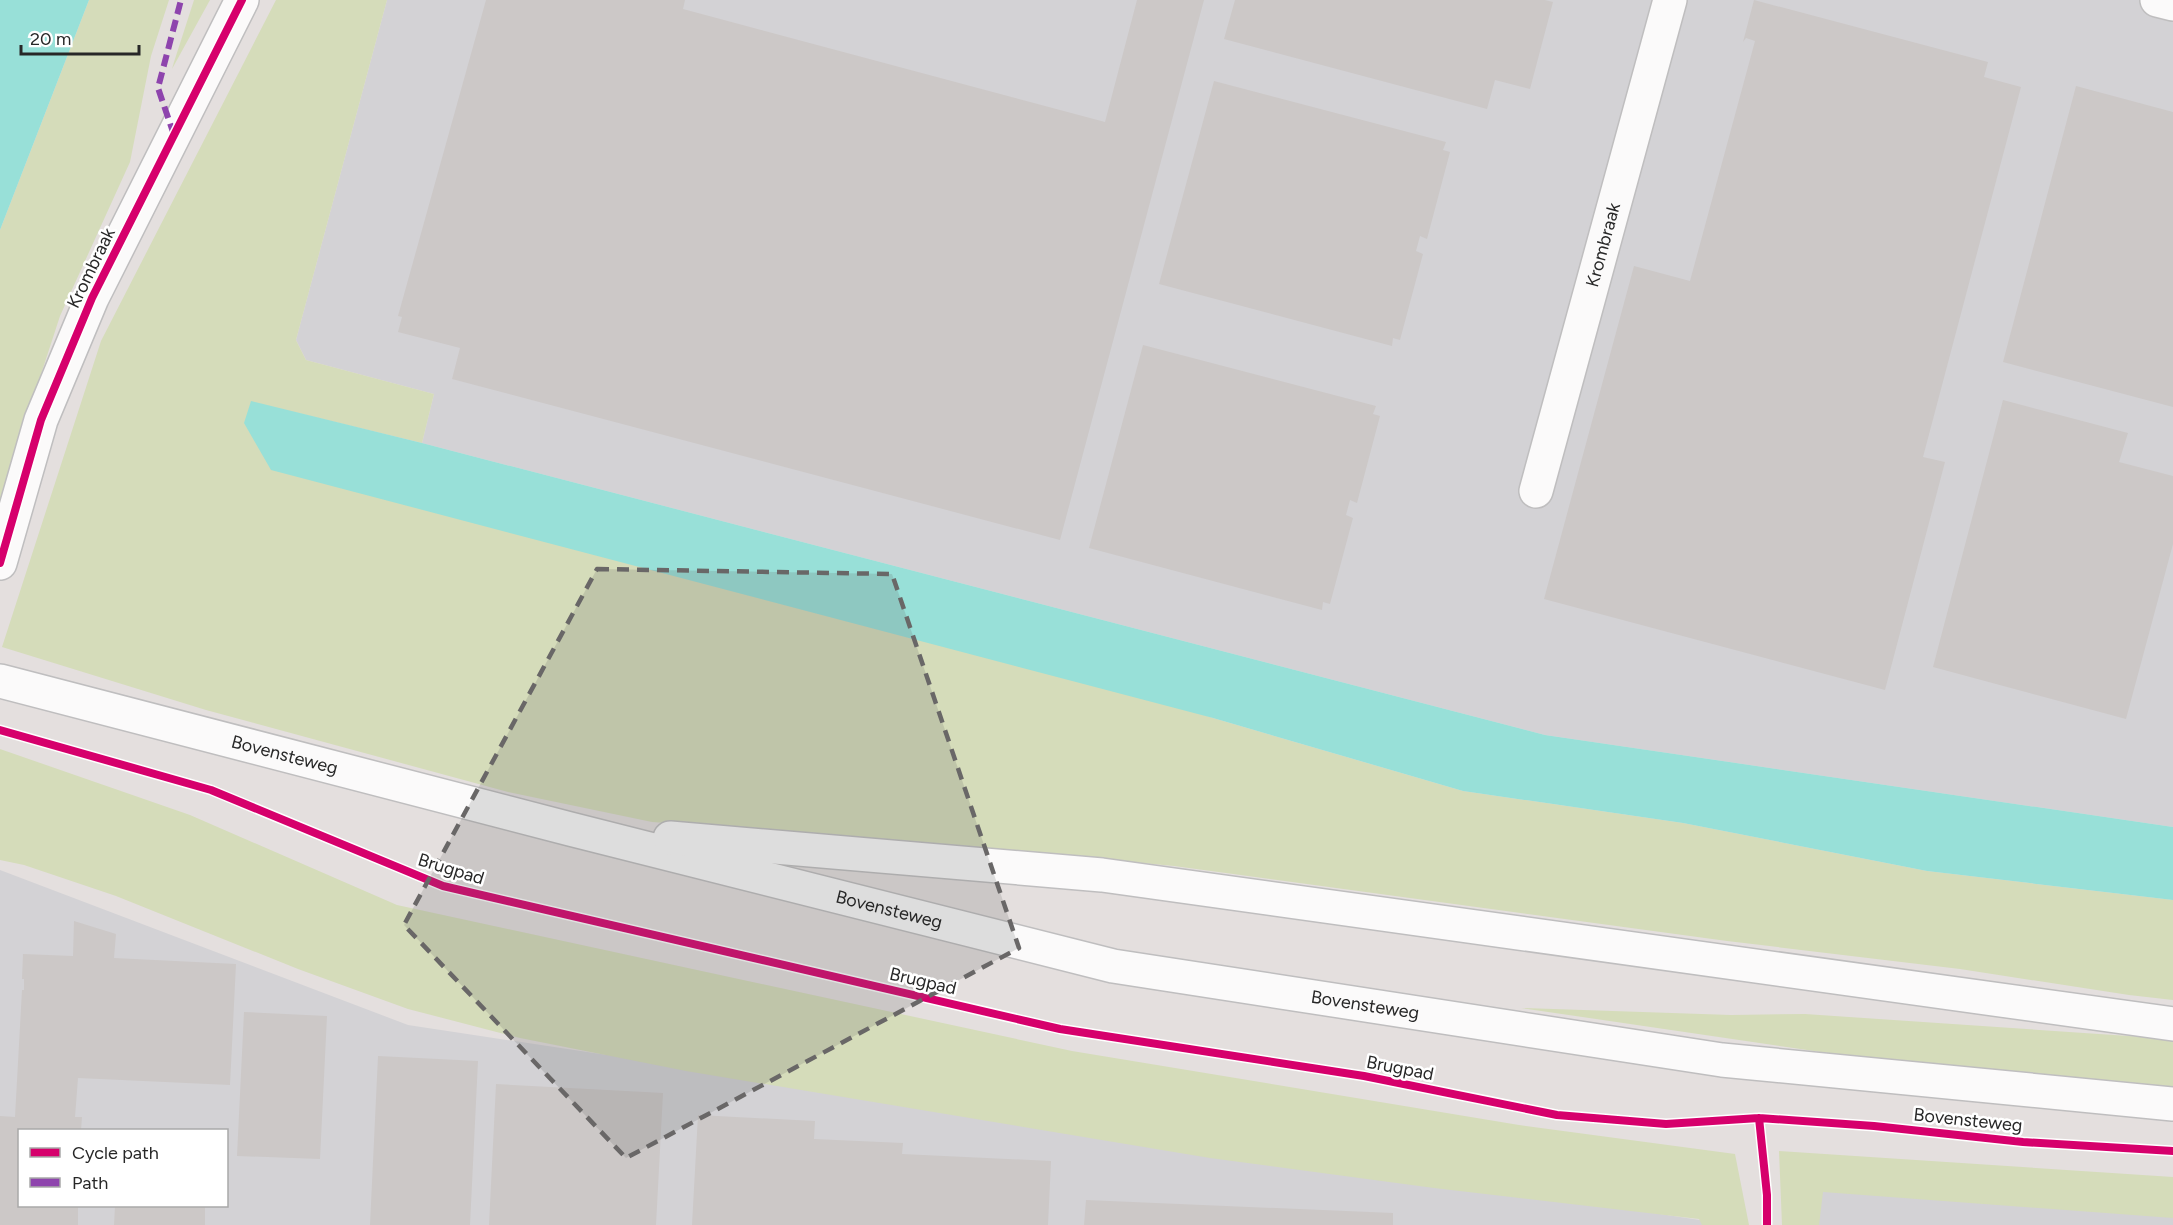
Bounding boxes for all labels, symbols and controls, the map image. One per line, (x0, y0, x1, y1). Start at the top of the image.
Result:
scale bar (21, 18, 140, 56)
text: 20 m (30, 28, 71, 50)
street label: Krombraak (1581, 200, 1625, 290)
street label: Krombraak (62, 224, 120, 312)
street label: Bovensteweg (229, 731, 340, 779)
street label: Brugpad (415, 849, 487, 889)
street label: Bovensteweg (833, 885, 945, 934)
street label: Brugpad (887, 963, 959, 999)
street label: Bovensteweg (1309, 986, 1421, 1024)
street label: Brugpad (1364, 1051, 1436, 1085)
street label: Bovensteweg (1913, 1103, 2023, 1137)
legend (18, 1129, 228, 1207)
text: Cycle path (72, 1142, 159, 1164)
text: Path (72, 1172, 108, 1194)

